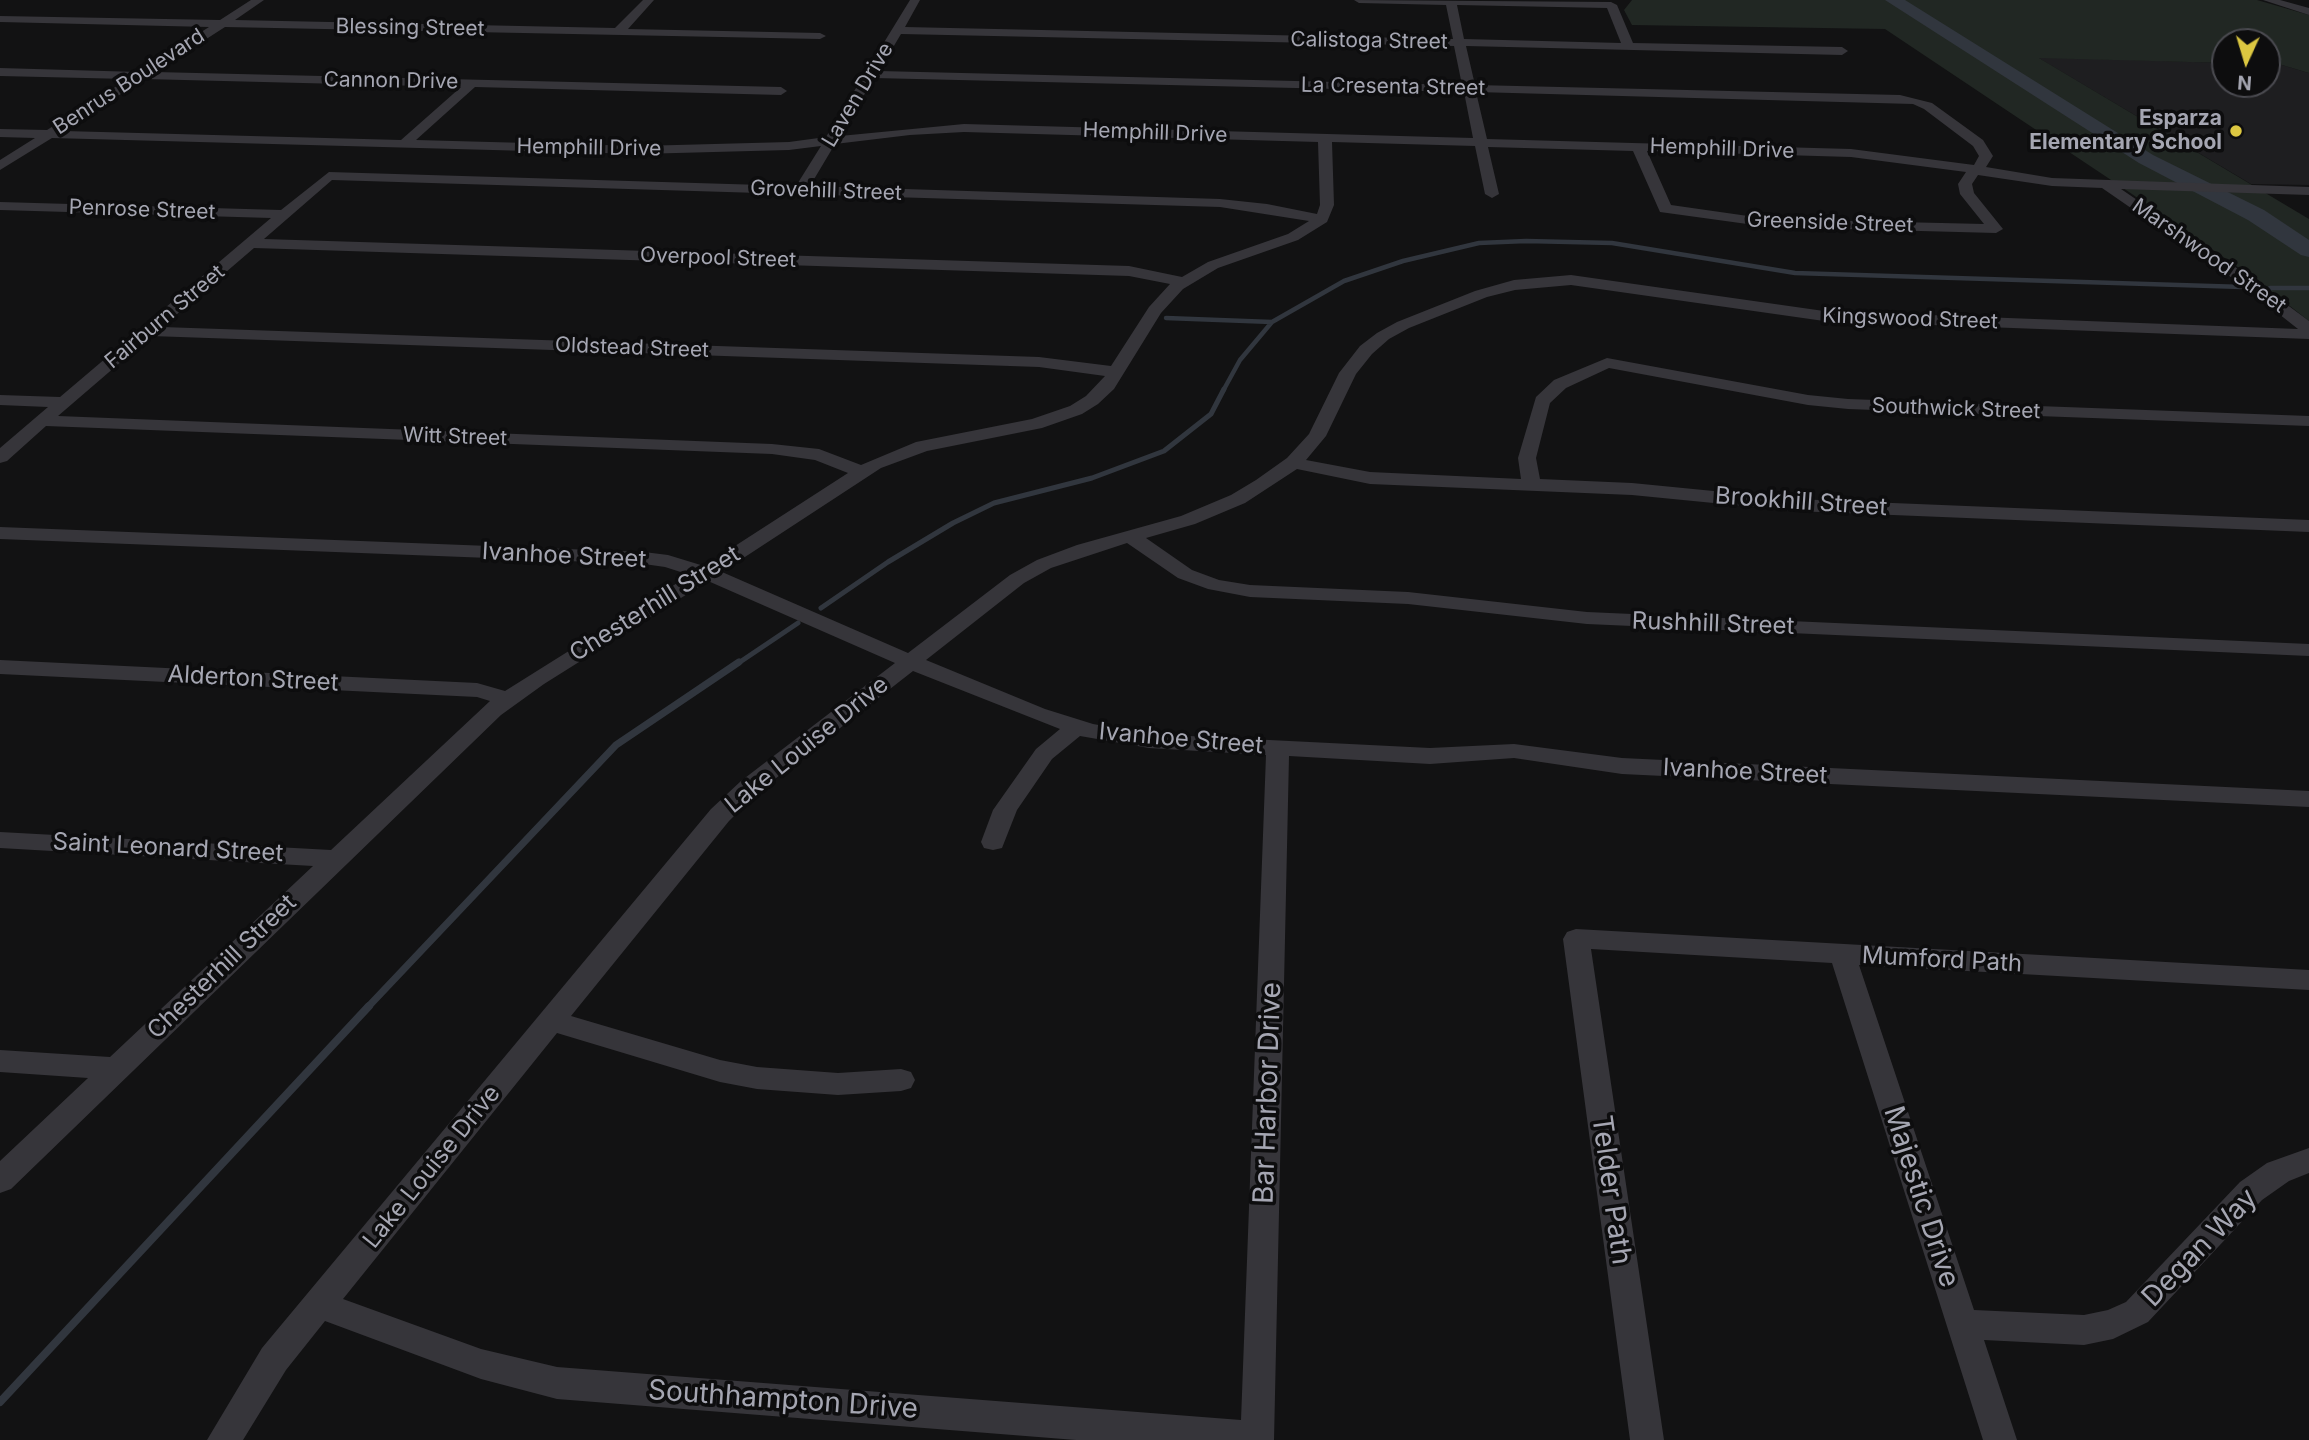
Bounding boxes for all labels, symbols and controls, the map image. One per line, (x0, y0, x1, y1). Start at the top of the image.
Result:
street label: Blessing Street (335, 14, 485, 42)
street label: Benrus Boulevard (49, 24, 209, 140)
street label: Calistoga Street (1290, 27, 1448, 55)
north arrow (2211, 28, 2281, 98)
street label: Laven Drive (817, 38, 899, 152)
street label: Cannon Drive (323, 67, 459, 95)
text: N (2237, 70, 2253, 94)
street label: La Cresenta Street (1301, 73, 1485, 101)
place label: Esparza Elementary School (2029, 106, 2222, 156)
street label: Hemphill Drive (1082, 118, 1228, 148)
marker: Esparza Elementary School (2228, 123, 2244, 139)
street label: Hemphill Drive (516, 134, 662, 162)
street label: Hemphill Drive (1649, 134, 1795, 164)
street label: Grovehill Street (750, 176, 902, 206)
street label: Marshwood Street (2127, 193, 2291, 319)
street label: Penrose Street (68, 195, 216, 225)
street label: Greenside Street (1746, 208, 1914, 238)
street label: Overpool Street (639, 243, 797, 273)
street label: Fairburn Street (100, 260, 230, 374)
street label: Kingswood Street (1822, 303, 1998, 335)
street label: Oldstead Street (555, 333, 709, 363)
street label: Southwick Street (1871, 393, 2041, 425)
street label: Witt Street (403, 423, 507, 451)
street label: Brookhill Street (1714, 482, 1888, 522)
street label: Ivanhoe Street (481, 537, 647, 575)
street label: Chesterhill Street (564, 540, 746, 668)
street label: Rushhill Street (1631, 607, 1795, 641)
street label: Alderton Street (167, 660, 339, 698)
street label: Lake Louise Drive (720, 670, 894, 820)
street label: Ivanhoe Street (1098, 717, 1264, 761)
street label: Ivanhoe Street (1662, 753, 1828, 791)
street label: Saint Leonard Street (52, 828, 284, 868)
street label: Chesterhill Street (142, 889, 302, 1045)
street label: Mumford Path (1861, 941, 2023, 979)
street label: Bar Harbor Drive (1247, 982, 1289, 1204)
street label: Lake Louise Drive (357, 1080, 507, 1254)
street label: Majestic Drive (1876, 1102, 1966, 1292)
street label: Telder Path (1584, 1113, 1638, 1267)
street label: Degan Way (2135, 1182, 2265, 1314)
street label: Southhampton Drive (647, 1374, 919, 1426)

